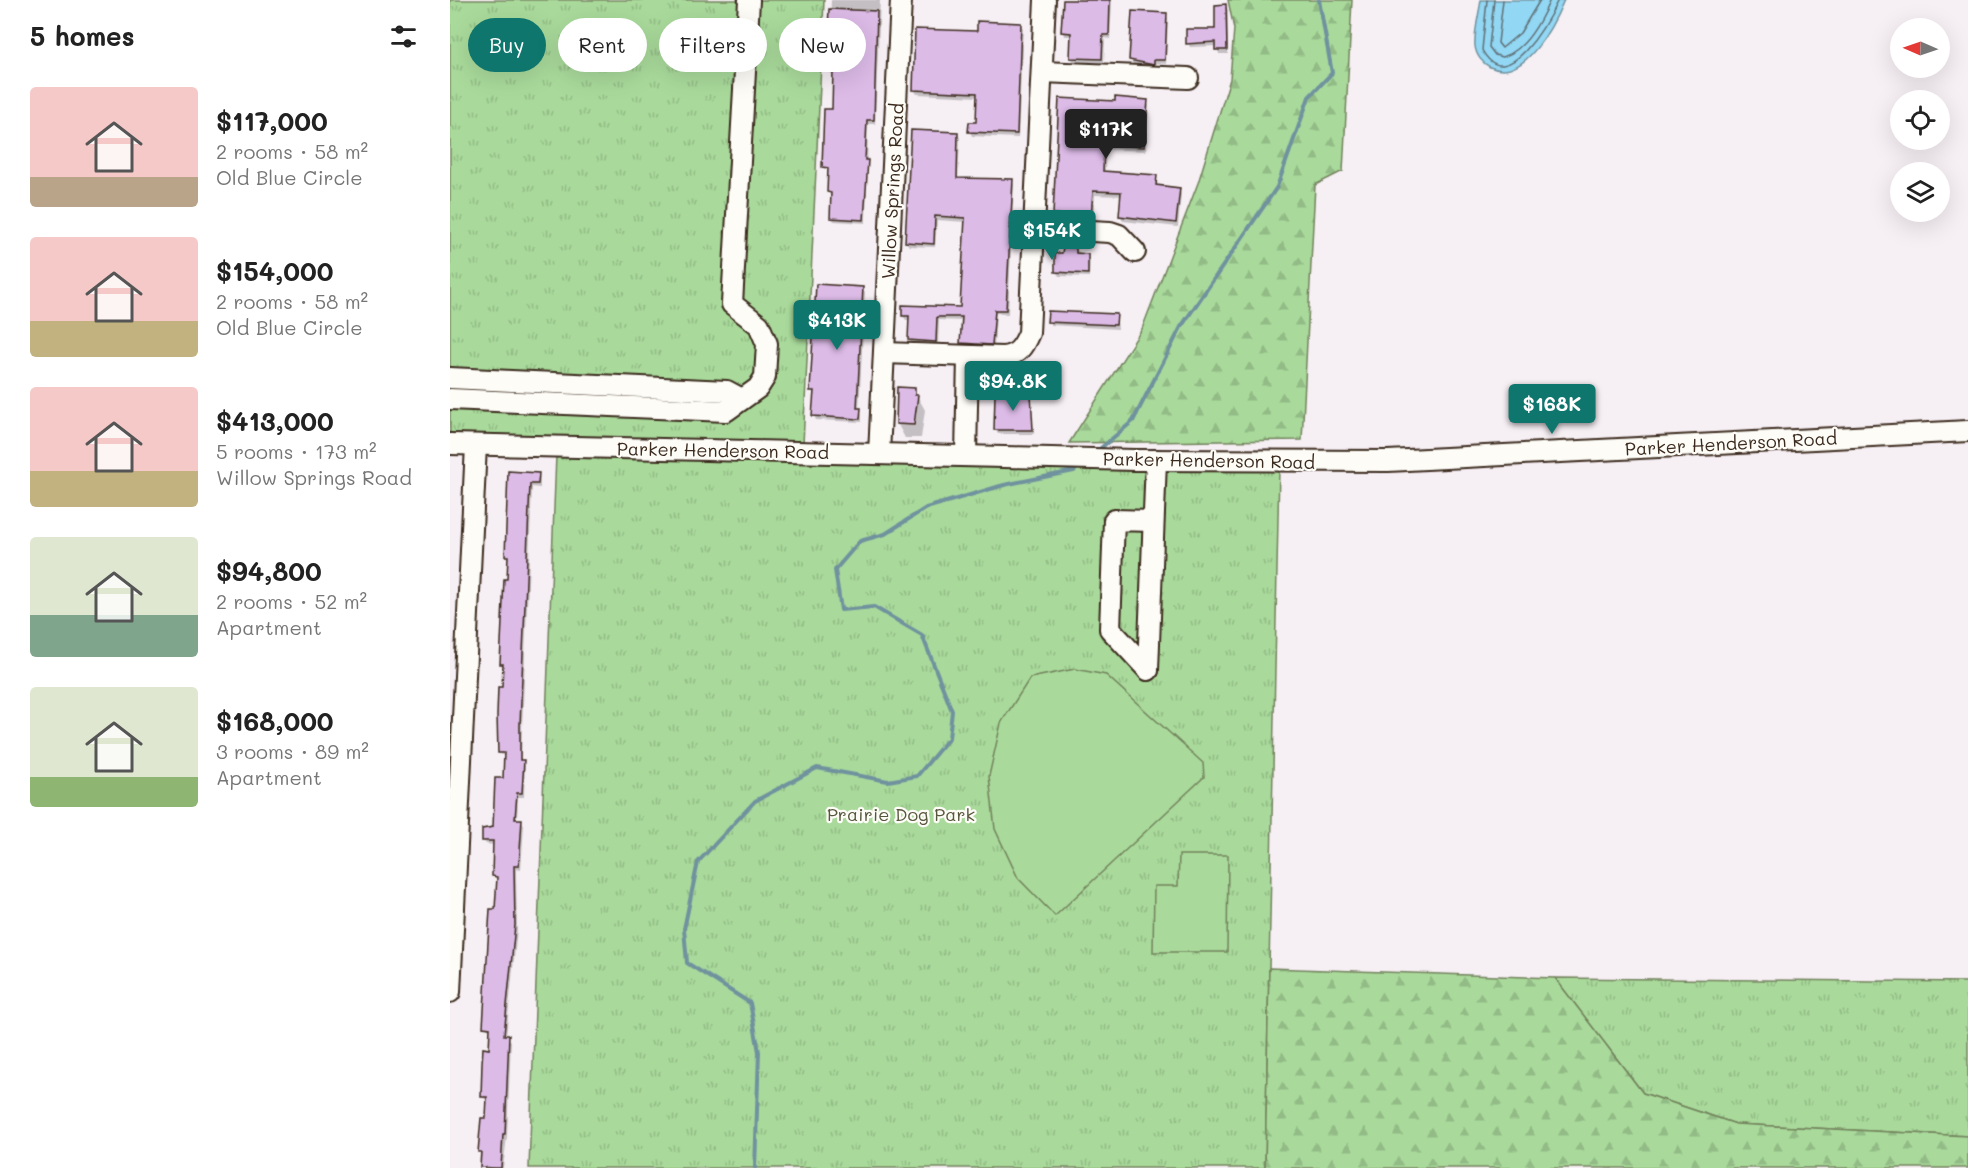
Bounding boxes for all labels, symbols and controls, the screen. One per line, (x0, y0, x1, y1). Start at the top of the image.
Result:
chip: Buy (468, 18, 546, 72)
chip: Rent (558, 18, 647, 72)
chip: Filters (659, 18, 767, 72)
chip: New (779, 18, 866, 72)
north arrow (1890, 18, 1950, 78)
map controls (1890, 18, 1950, 222)
text: 5 homes (30, 19, 135, 53)
icon: filters (387, 20, 420, 53)
button: locate (1890, 90, 1950, 150)
street label: Willow Springs Road (875, 102, 909, 280)
text: $117,000 (216, 104, 328, 138)
pin: $117K (1064, 109, 1148, 160)
icon: home (78, 111, 150, 183)
text: $117K (1079, 115, 1133, 141)
text: 2 rooms · 58 m² (216, 138, 368, 164)
button: layers (1890, 162, 1950, 222)
text: Old Blue Circle (216, 164, 363, 190)
pin: $154K (1010, 210, 1094, 261)
text: $154K (1023, 216, 1081, 242)
text: $154,000 (216, 254, 333, 288)
icon: home (78, 261, 150, 333)
text: 2 rooms · 58 m² (216, 288, 368, 314)
pin: $413K (795, 300, 879, 351)
text: $413K (807, 306, 867, 332)
text: Old Blue Circle (216, 314, 363, 340)
pin: $94.8K (964, 361, 1062, 412)
text: $94.8K (979, 367, 1047, 393)
pin: $168K (1510, 384, 1594, 435)
text: $168K (1523, 390, 1581, 416)
text: $413,000 (216, 404, 334, 438)
icon: home (78, 411, 150, 483)
street label: Parker Henderson Road (1624, 425, 1838, 461)
street label: Parker Henderson Road (617, 436, 829, 464)
text: 5 rooms · 173 m² (216, 438, 377, 464)
street label: Parker Henderson Road (1103, 446, 1315, 474)
text: Willow Springs Road (216, 464, 412, 490)
text: $94,800 (216, 554, 322, 588)
icon: home (78, 561, 150, 633)
text: 2 rooms · 52 m² (216, 588, 367, 614)
text: Apartment (216, 614, 322, 640)
text: $168,000 (216, 704, 334, 738)
icon: home (78, 711, 150, 783)
text: 3 rooms · 89 m² (216, 738, 369, 764)
text: Apartment (216, 764, 322, 790)
park label: Prairie Dog Park (827, 802, 975, 826)

